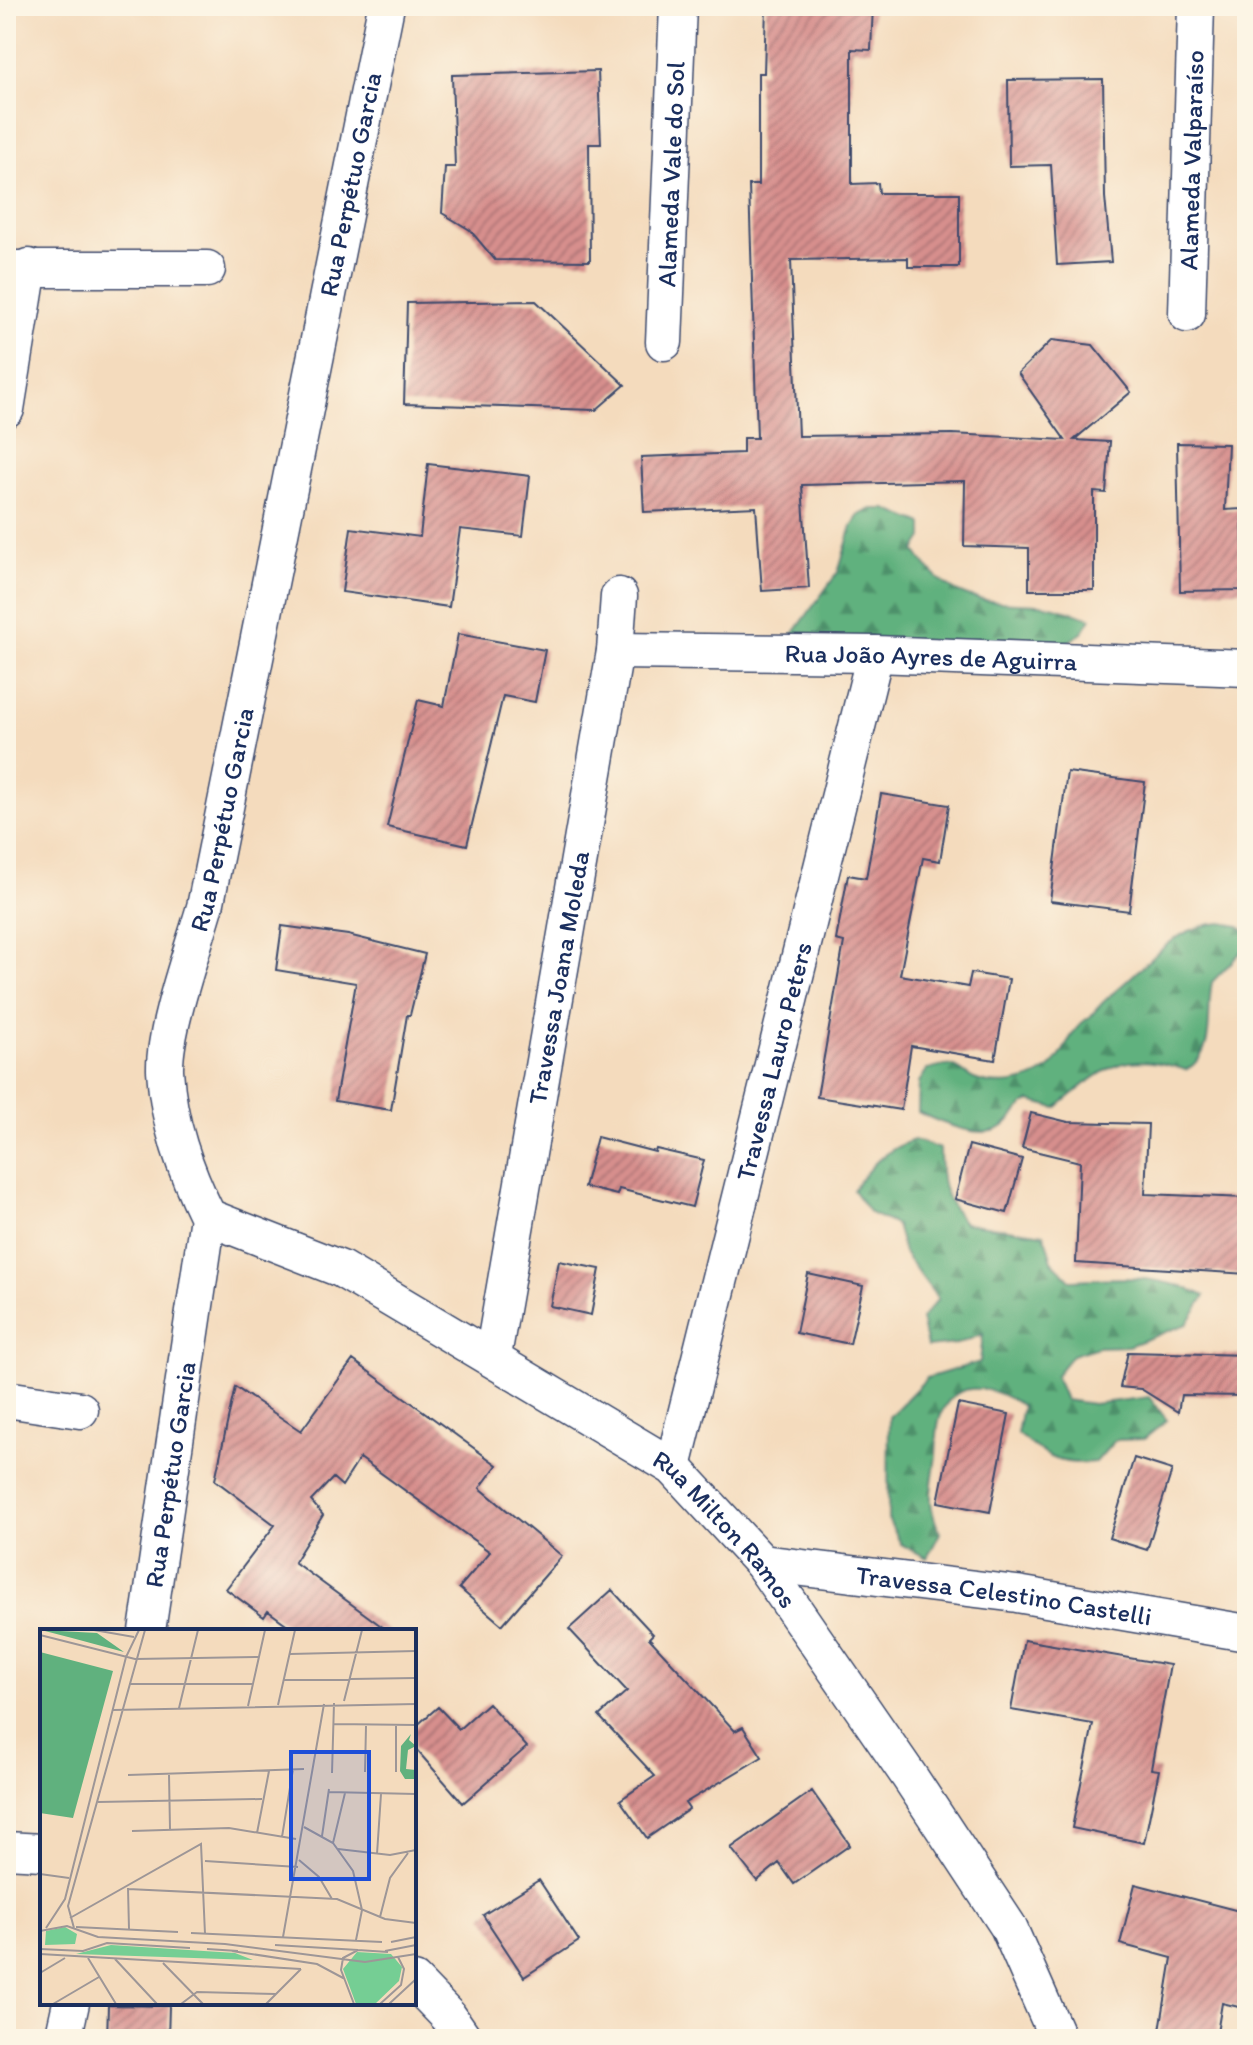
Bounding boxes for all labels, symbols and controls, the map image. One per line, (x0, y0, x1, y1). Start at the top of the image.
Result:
street label: Alameda Valparaíso (1172, 49, 1211, 271)
street label: Alameda Vale do Sol (650, 61, 692, 288)
street label: Rua Perpétuo Garcia (312, 69, 388, 299)
street label: Rua João Ayres de Aguirra (784, 637, 1078, 678)
street label: Rua Perpétuo Garcia (182, 705, 261, 936)
street label: Travessa Joana Moleda (521, 848, 596, 1107)
street label: Travessa Lauro Peters (729, 939, 819, 1184)
street label: Rua Perpétuo Garcia (138, 1359, 203, 1590)
street label: Rua Milton Ramos (647, 1443, 804, 1614)
street label: Travessa Celestino Castelli (854, 1559, 1154, 1633)
inset map (40, 1629, 416, 2005)

